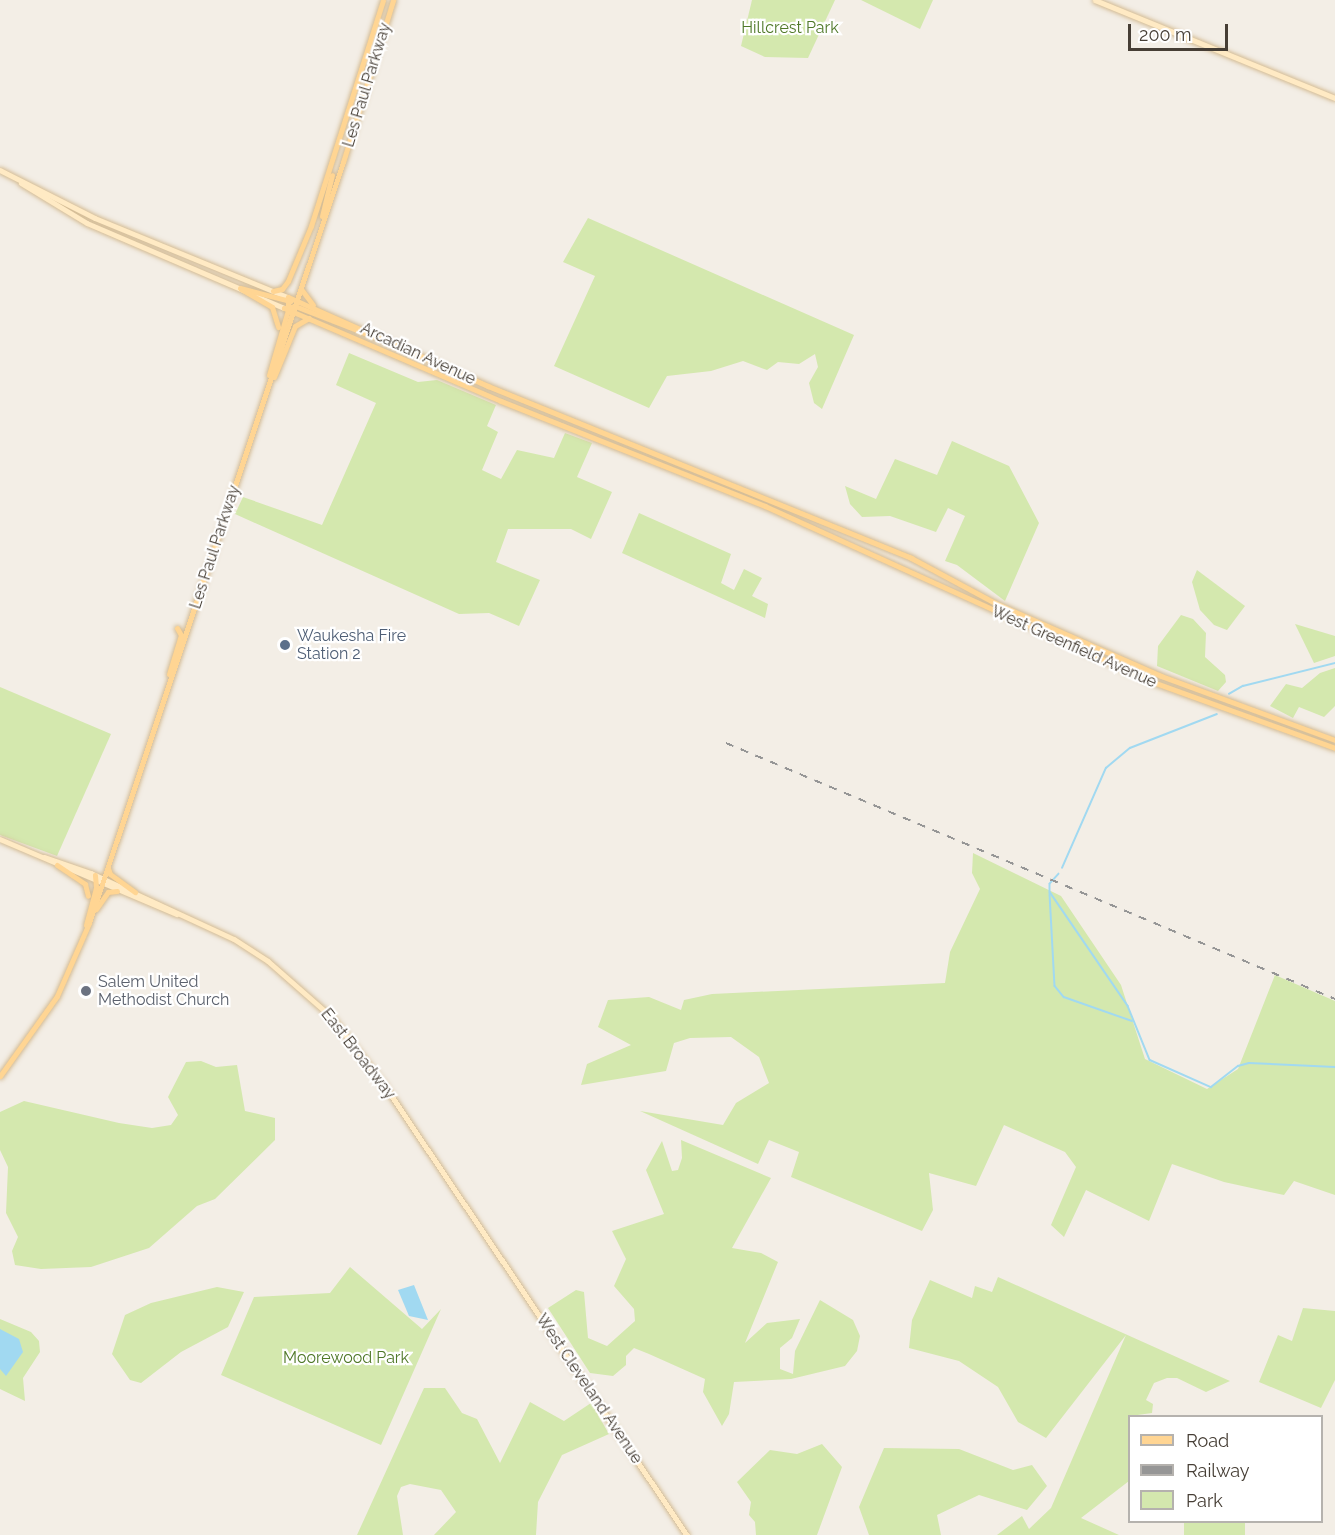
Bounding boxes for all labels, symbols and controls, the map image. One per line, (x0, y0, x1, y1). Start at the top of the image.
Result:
scale bar (1131, 12, 1232, 50)
park label: Hillcrest Park (741, 18, 839, 38)
street label: Les Paul Parkway (339, 20, 395, 150)
text: 200 m (1139, 24, 1192, 45)
street label: Arcadian Avenue (357, 319, 479, 389)
street label: Les Paul Parkway (186, 482, 244, 612)
street label: West Greenfield Avenue (988, 602, 1160, 692)
place label: Waukesha Fire Station 2 (297, 626, 406, 664)
marker: Waukesha Fire Station 2 (278, 638, 292, 652)
place label: Salem United Methodist Church (98, 972, 229, 1010)
marker: Salem United Methodist Church (79, 984, 93, 998)
street label: East Broadway (317, 1005, 399, 1103)
street label: West Cleveland Avenue (532, 1310, 646, 1468)
park label: Moorewood Park (283, 1348, 409, 1368)
legend (1128, 1415, 1323, 1523)
text: Road (1186, 1430, 1229, 1451)
text: Railway (1186, 1460, 1250, 1481)
text: Park (1186, 1490, 1223, 1511)

